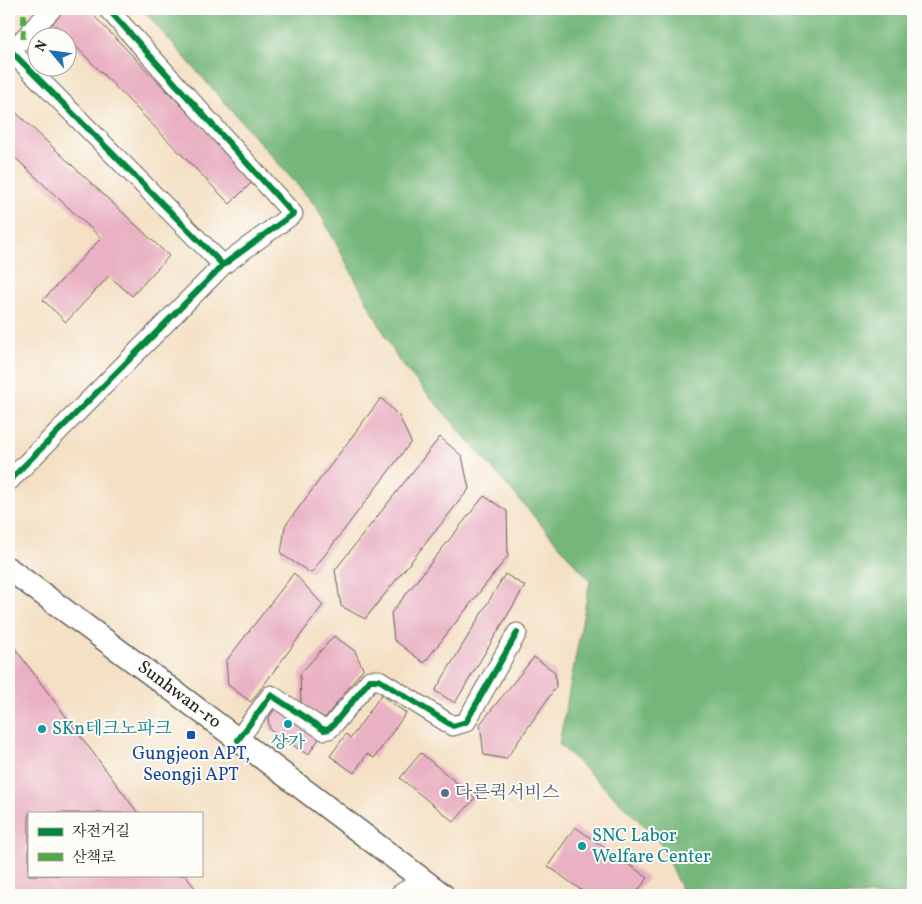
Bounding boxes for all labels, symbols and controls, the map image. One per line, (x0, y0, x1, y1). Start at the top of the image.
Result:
north arrow (28, 28, 78, 78)
text: N (31, 37, 53, 55)
street label: Sunhwan-ro (132, 655, 226, 735)
place label: SKn테크노파크 (52, 717, 172, 742)
marker: 상가 (282, 718, 294, 730)
marker: SKn테크노파크 (36, 723, 48, 735)
marker: Gungjeon APT, Seongji APT (185, 729, 197, 741)
place label: 상가 (271, 731, 306, 756)
place label: Gungjeon APT, Seongji APT (132, 742, 250, 788)
place label: 다른퀵서비스 (455, 781, 560, 806)
marker: 다른퀵서비스 (439, 787, 451, 799)
legend (28, 812, 202, 876)
text: 자전거길 (72, 822, 130, 843)
place label: SNC Labor Welfare Center (592, 824, 711, 870)
marker: SNC Labor Welfare Center (576, 840, 588, 852)
text: 산책로 (72, 848, 116, 869)

